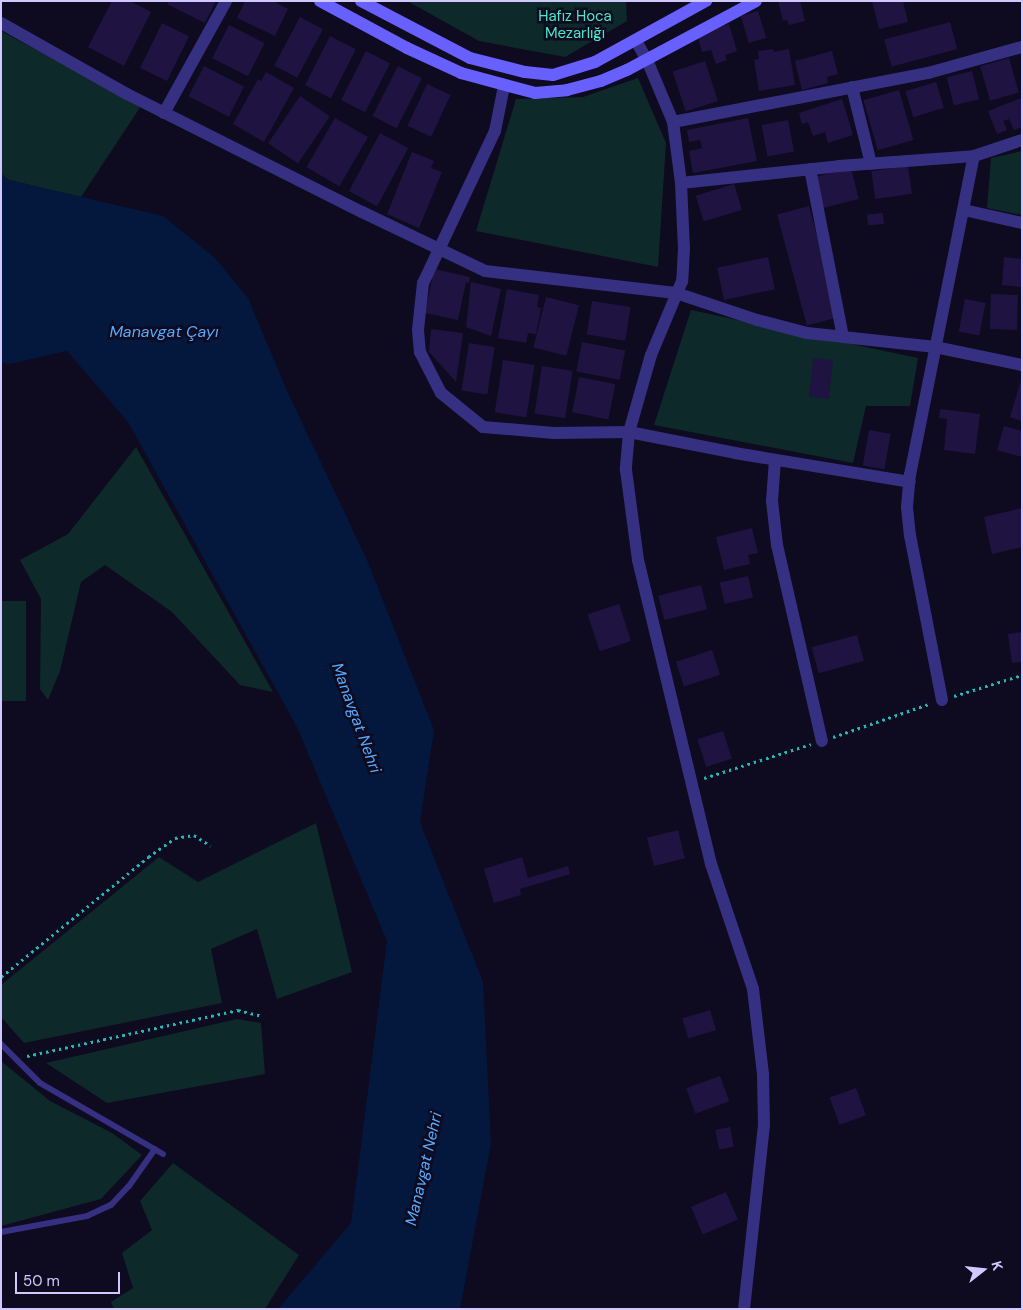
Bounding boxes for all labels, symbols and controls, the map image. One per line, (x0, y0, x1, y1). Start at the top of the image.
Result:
park label: Hafız Hoca Mezarlığı (538, 7, 612, 42)
water label: Manavgat Çayı (109, 322, 219, 342)
water label: Manavgat Nehri (327, 660, 385, 776)
water label: Manavgat Nehri (402, 1110, 446, 1228)
north arrow (958, 1245, 1008, 1295)
text: K (988, 1259, 1007, 1273)
scale bar (18, 1262, 122, 1294)
text: 50 m (23, 1271, 60, 1291)

